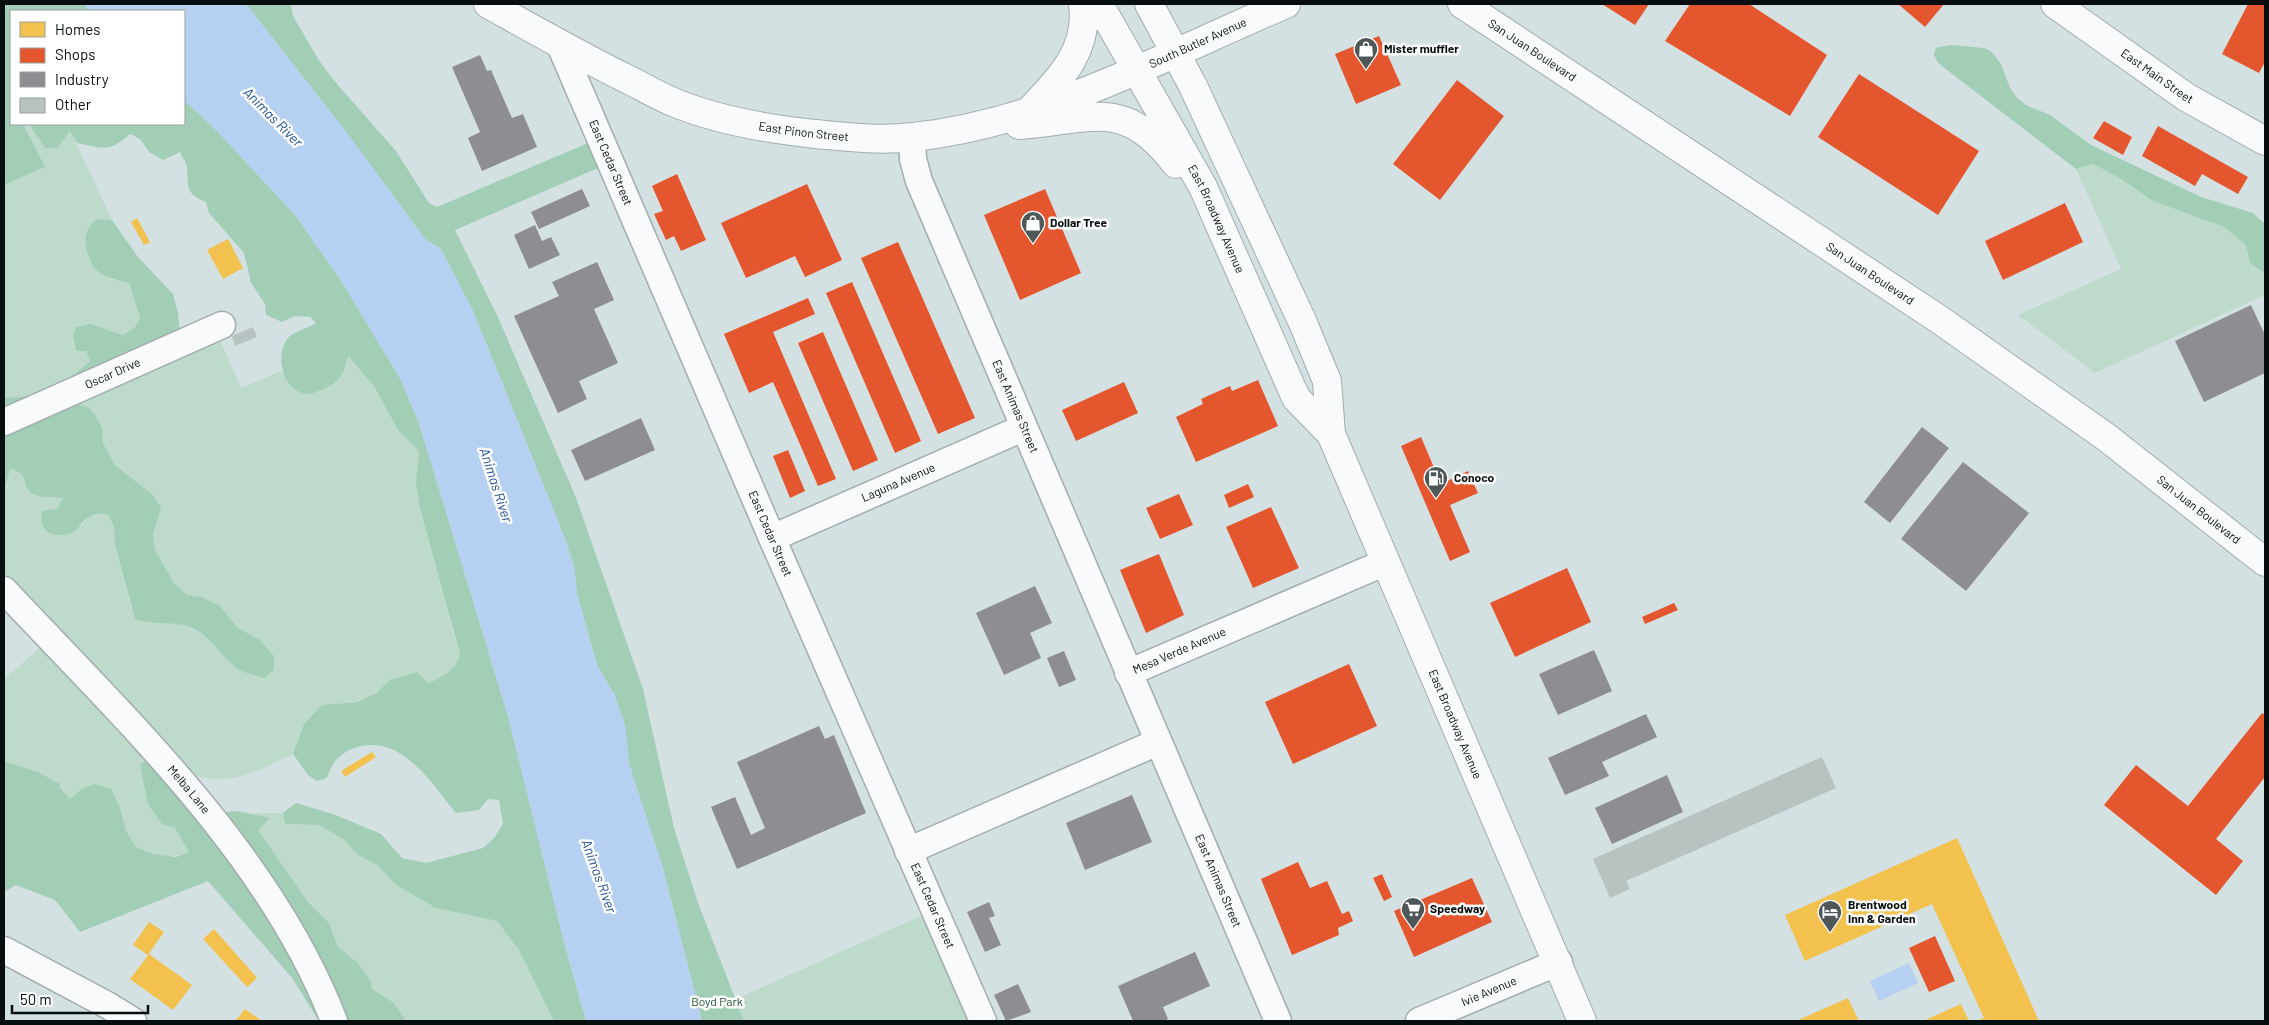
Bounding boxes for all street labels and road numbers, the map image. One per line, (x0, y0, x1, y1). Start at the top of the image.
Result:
street label: South Butler Avenue (1147, 14, 1248, 70)
street label: San Juan Boulevard (1486, 15, 1579, 84)
street label: East Main Street (2119, 45, 2196, 106)
street label: East Cedar Street (587, 117, 636, 207)
street label: East Pinon Street (758, 118, 849, 143)
street label: East Broadway Avenue (1186, 162, 1248, 275)
street label: San Juan Boulevard (1824, 239, 1917, 307)
street label: Oscar Drive (82, 354, 142, 391)
street label: East Animas Street (990, 357, 1042, 455)
street label: Laguna Avenue (859, 459, 937, 504)
street label: San Juan Boulevard (2155, 472, 2244, 546)
street label: East Cedar Street (746, 488, 796, 578)
street label: Mesa Verde Avenue (1130, 624, 1228, 676)
street label: East Broadway Avenue (1426, 667, 1486, 781)
street label: Melba Lane (165, 762, 214, 816)
street label: East Animas Street (1193, 832, 1245, 929)
street label: East Cedar Street (909, 860, 958, 950)
street label: Ivie Avenue (1459, 973, 1518, 1008)

